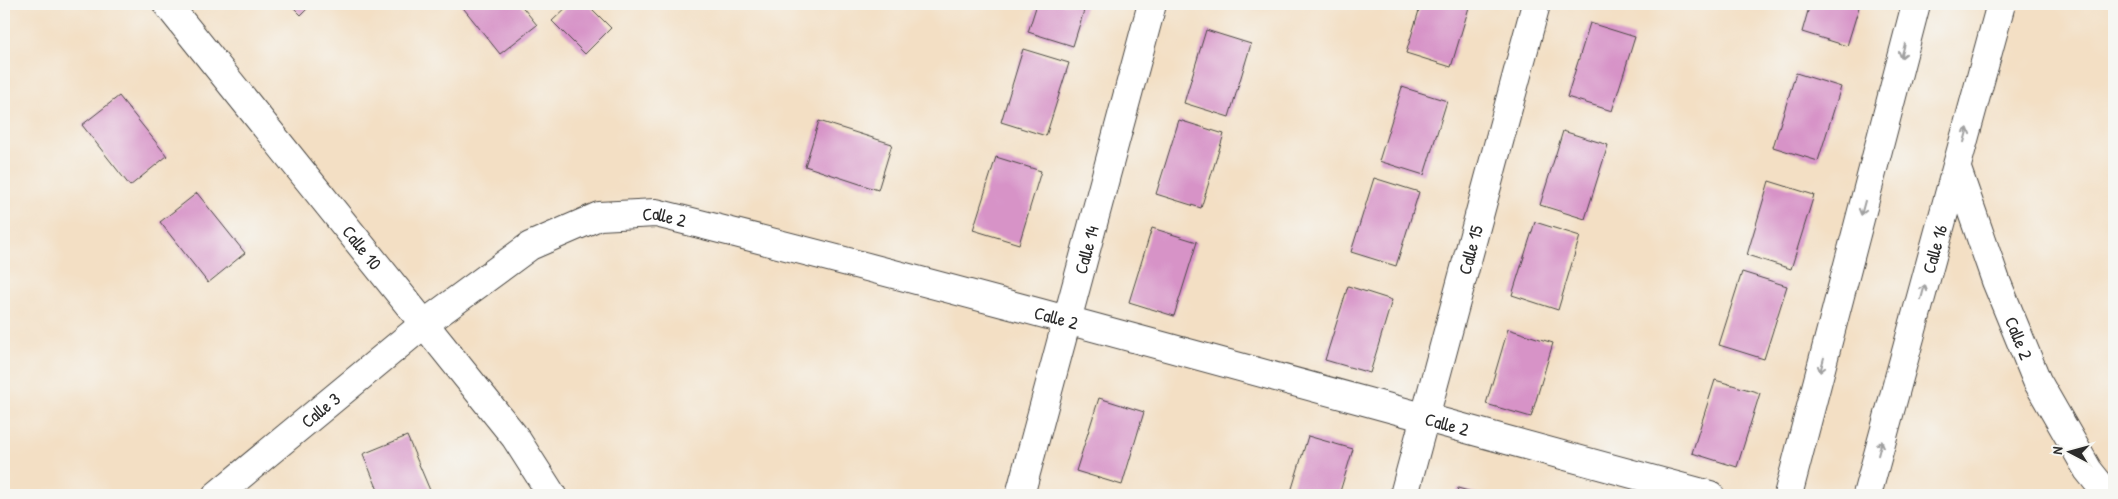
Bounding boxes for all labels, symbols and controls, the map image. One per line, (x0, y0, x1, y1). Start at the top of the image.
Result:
one-way arrow (1898, 42, 1908, 58)
one-way arrow (1961, 127, 1971, 143)
street label: Calle 2 (642, 200, 689, 233)
one-way arrow (1857, 200, 1867, 216)
street label: Calle 10 (337, 220, 388, 275)
street label: Calle 14 (1067, 222, 1104, 277)
street label: Calle 15 (1451, 222, 1489, 277)
street label: Calle 16 (1916, 222, 1953, 276)
one-way arrow (1919, 284, 1928, 300)
street label: Calle 2 (1032, 299, 1081, 335)
street label: Calle 2 (1999, 313, 2040, 364)
one-way arrow (1816, 357, 1826, 373)
street label: Calle 3 (295, 386, 345, 433)
street label: Calle 2 (1422, 406, 1472, 442)
north arrow (2046, 426, 2096, 476)
one-way arrow (1876, 441, 1885, 457)
text: N (2047, 445, 2066, 455)

